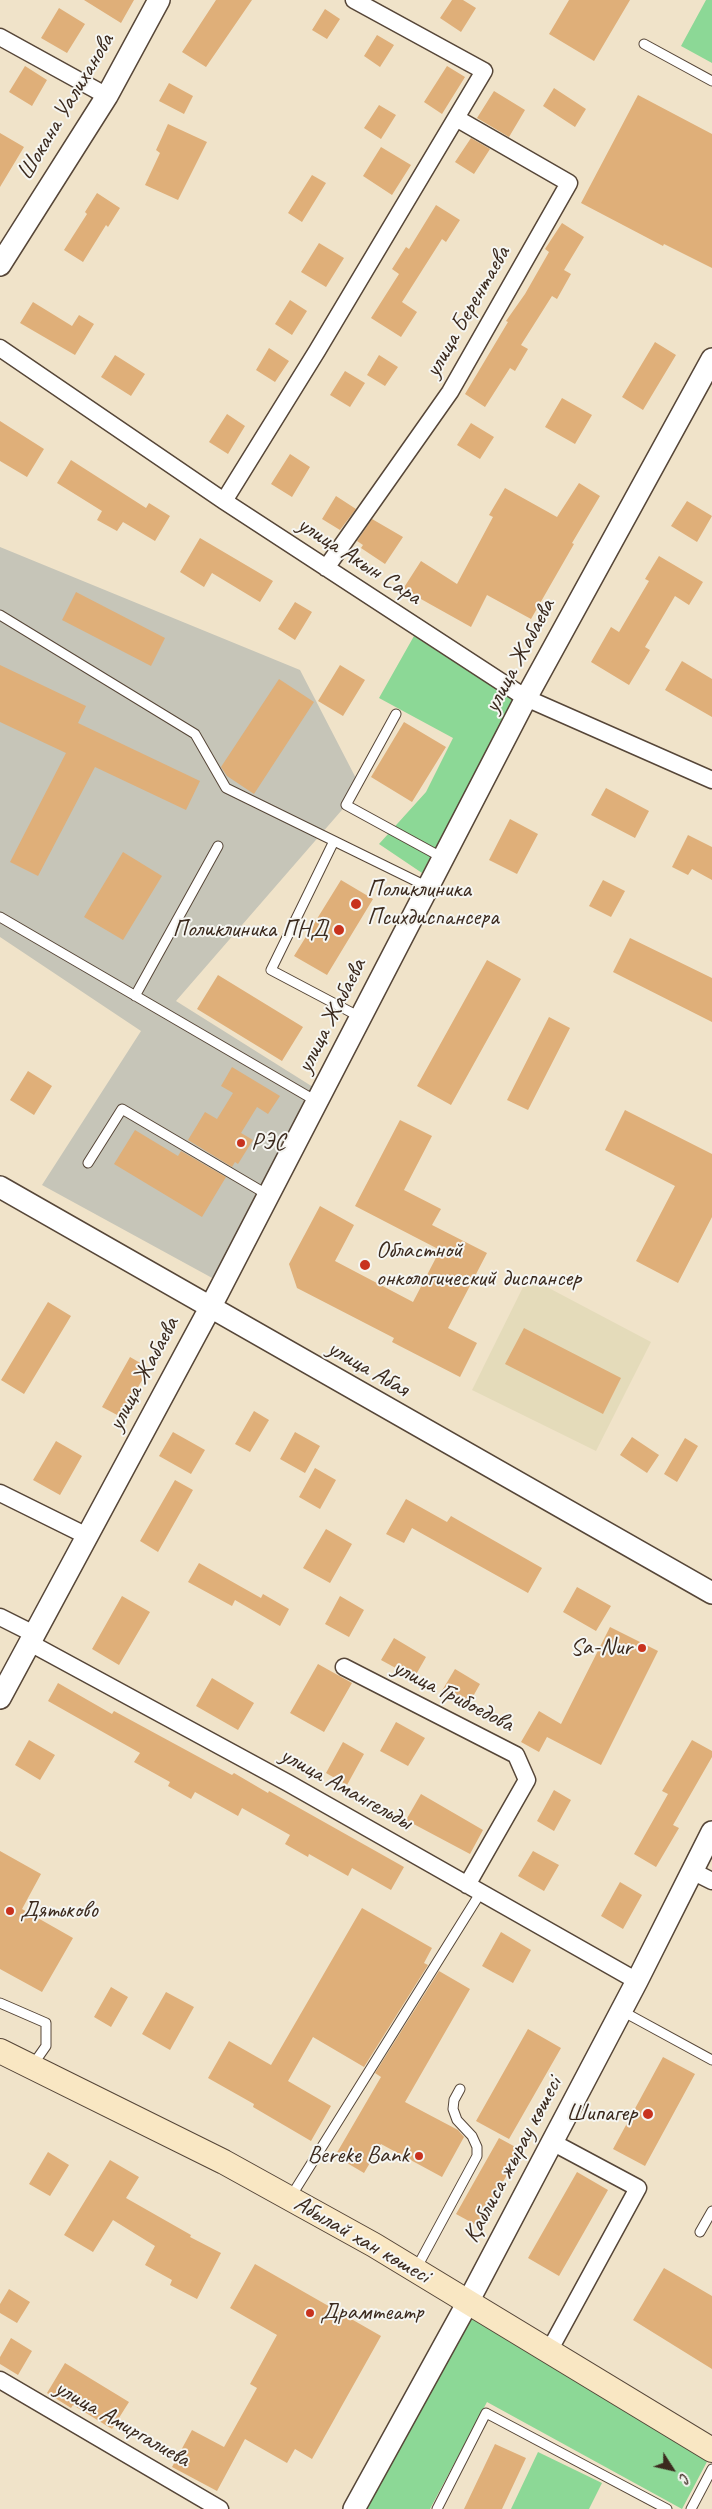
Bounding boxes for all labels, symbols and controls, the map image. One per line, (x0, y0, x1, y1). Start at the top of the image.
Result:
street label: Шокана Уалиханова (11, 29, 121, 185)
street label: улица Берентаева (419, 241, 517, 383)
street label: улица Акын Сара (292, 510, 426, 612)
street label: улица Жабаева (478, 594, 562, 718)
place label: Поликлиника Психдиспансера (367, 876, 499, 932)
marker: Поликлиника Психдиспансера (349, 897, 363, 911)
place label: Поликлиника ПНД (172, 916, 328, 944)
marker: Поликлиника ПНД (332, 923, 346, 937)
street label: улица Жабаева (291, 954, 373, 1078)
place label: РЭС (251, 1129, 286, 1157)
marker: РЭС (235, 1137, 247, 1149)
place label: Областной онкологический диспансер (376, 1237, 581, 1293)
marker: Областной онкологический диспансер (358, 1258, 372, 1272)
street label: улица Жабаева (102, 1312, 186, 1436)
street label: улица Абая (322, 1334, 414, 1404)
place label: Sa-Nur (570, 1634, 632, 1662)
marker: Sa-Nur (636, 1642, 648, 1654)
street label: улица Грибоедова (388, 1653, 518, 1739)
street label: улица Амангельды (275, 1741, 417, 1837)
place label: Дятьково (20, 1897, 98, 1925)
marker: Дятьково (4, 1905, 16, 1917)
street label: Қаблиса жырау көшесі (457, 2072, 569, 2248)
place label: Шипагер (566, 2100, 637, 2128)
marker: Шипагер (641, 2107, 655, 2121)
place label: Bereke Bank (307, 2142, 409, 2170)
marker: Bereke Bank (413, 2150, 425, 2162)
street label: Абылай хан көшесі (289, 2189, 435, 2291)
place label: Драмтеатр (320, 2299, 423, 2327)
marker: Драмтеатр (304, 2307, 316, 2319)
street label: улица Амиргалиева (49, 2374, 195, 2474)
north arrow (647, 2444, 697, 2494)
text: С (676, 2470, 694, 2486)

